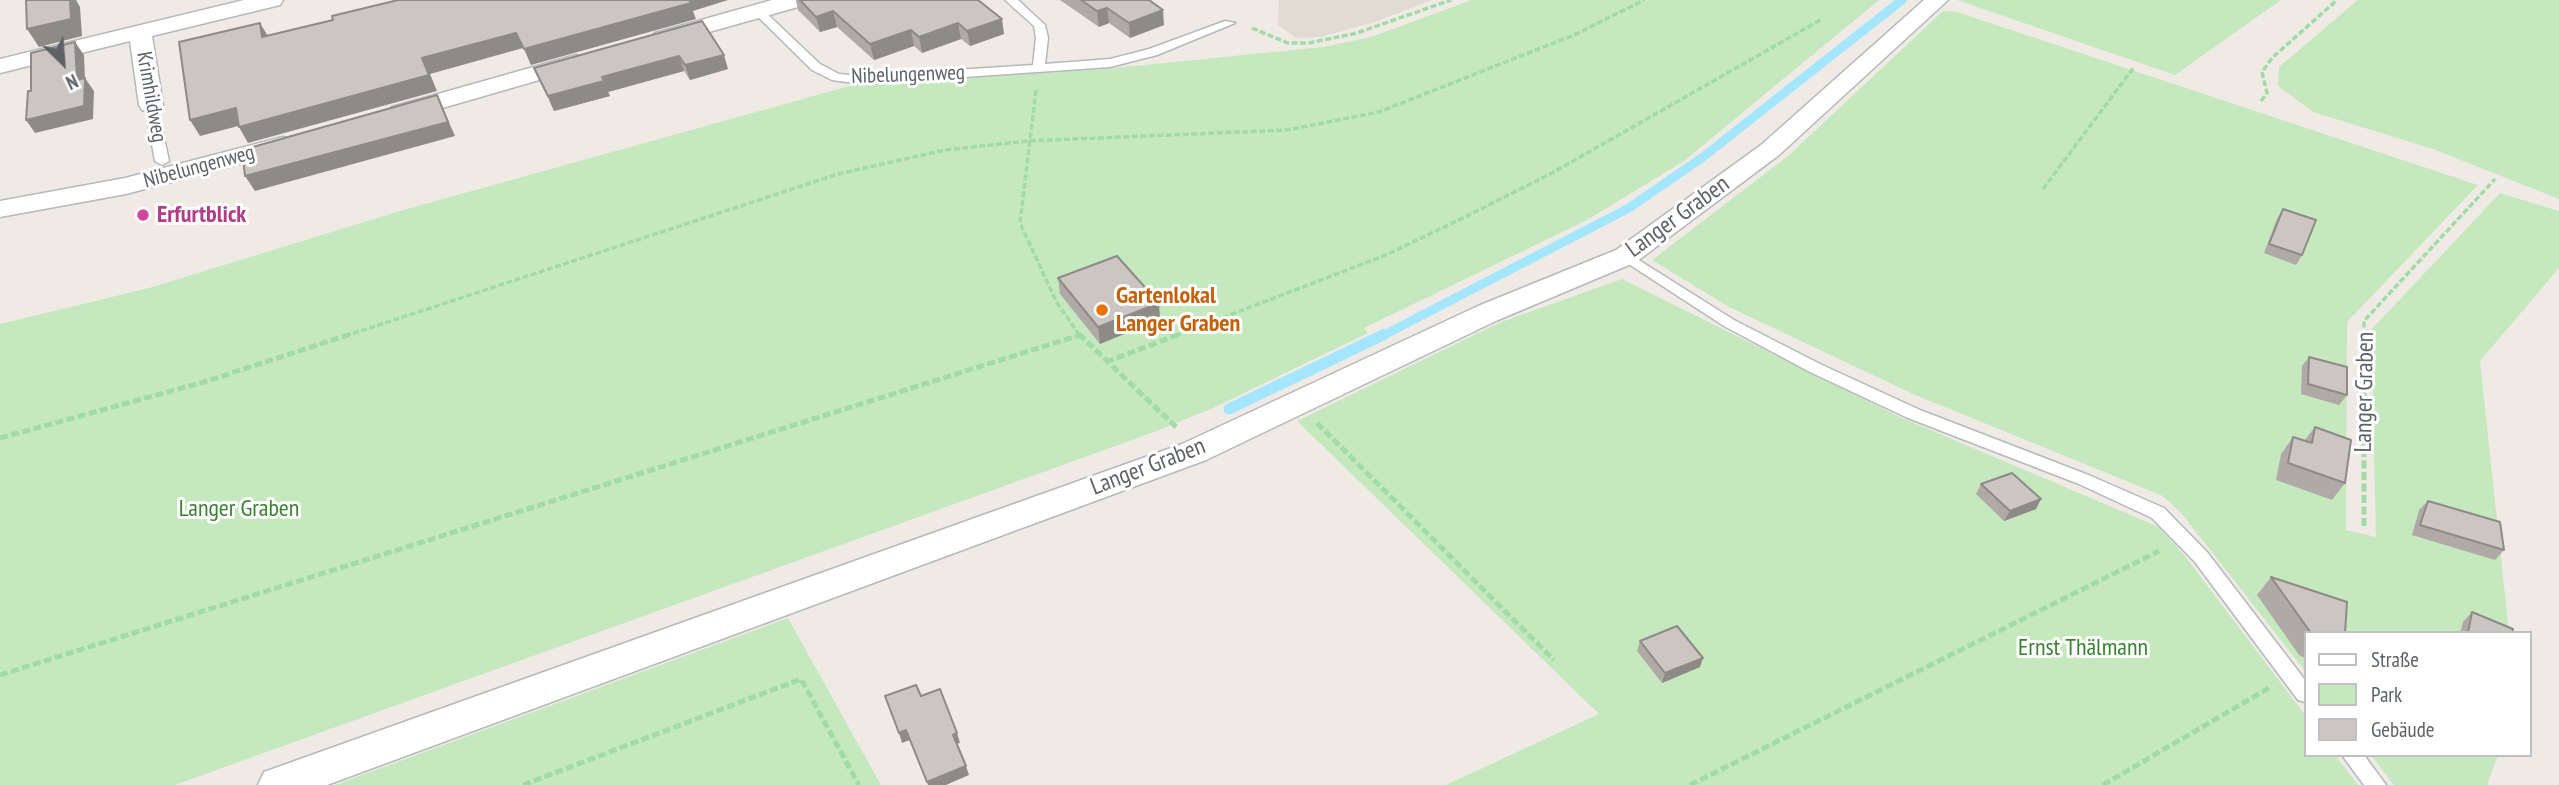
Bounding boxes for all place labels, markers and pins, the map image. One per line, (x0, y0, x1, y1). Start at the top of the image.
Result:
place label: Erfurtblick (157, 201, 246, 229)
marker: Erfurtblick (135, 207, 151, 223)
place label: Gartenlokal Langer Graben (1116, 282, 1240, 338)
marker: Gartenlokal Langer Graben (1094, 302, 1110, 318)

